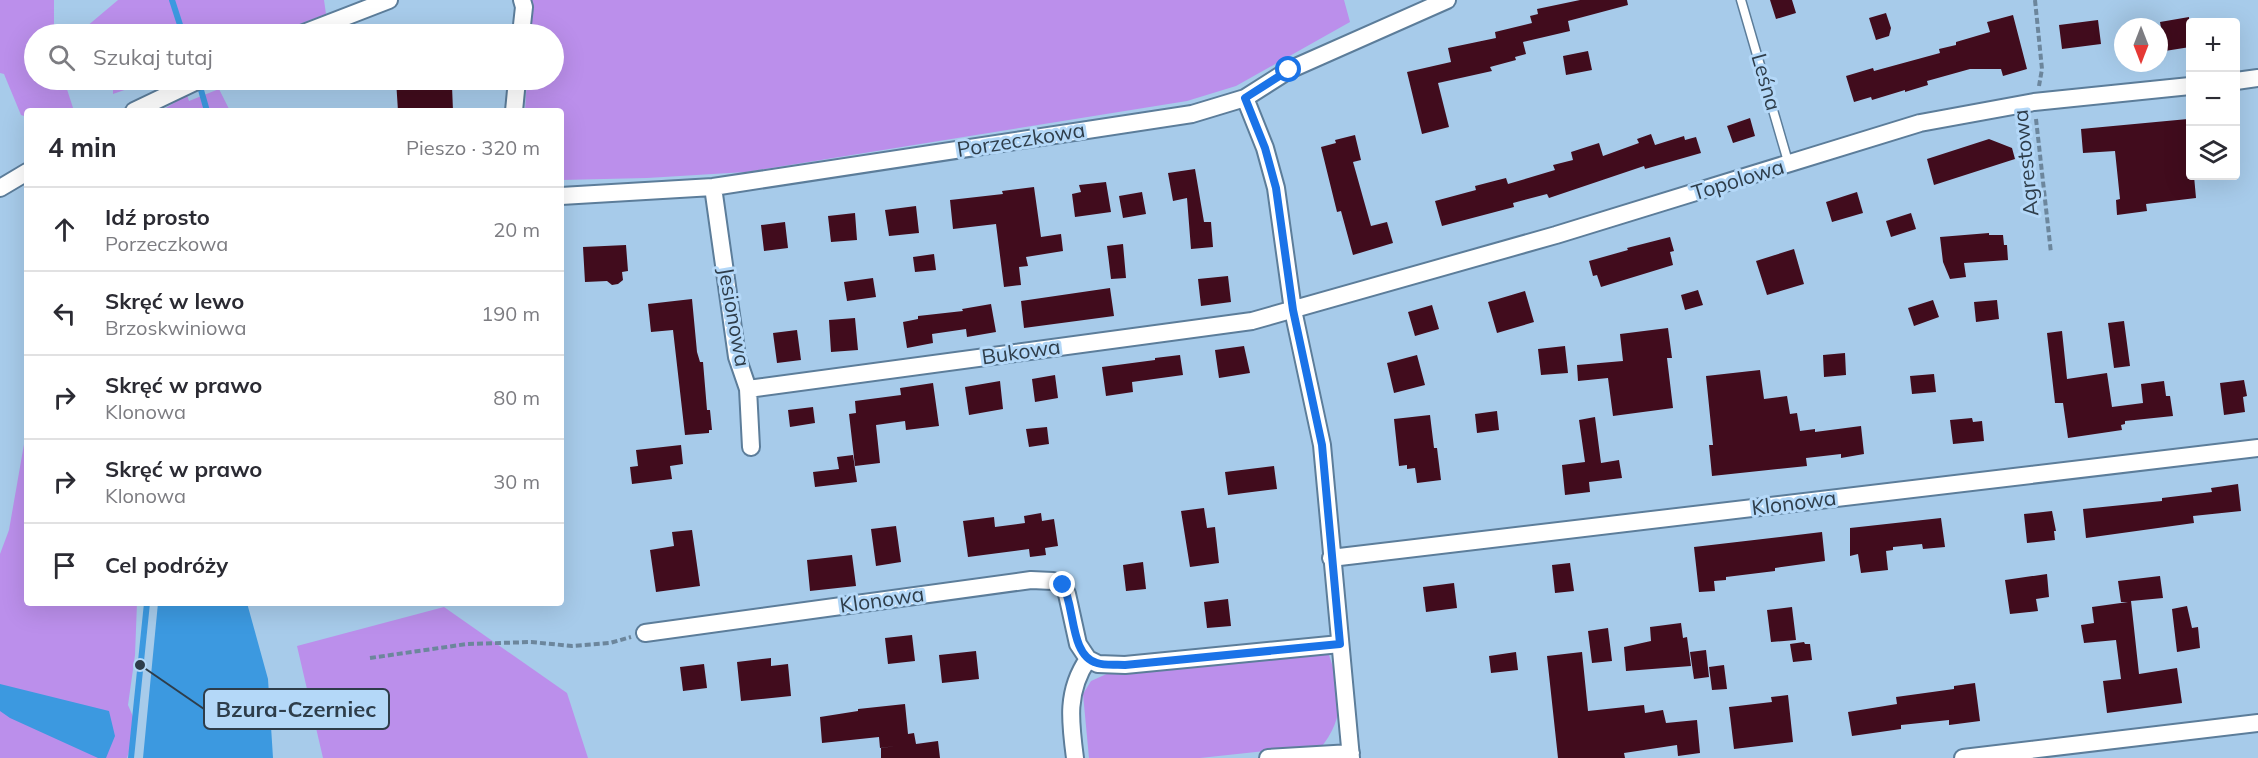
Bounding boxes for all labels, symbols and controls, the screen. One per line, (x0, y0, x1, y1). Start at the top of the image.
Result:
north arrow (2114, 18, 2168, 72)
map controls (2186, 18, 2240, 180)
button: + (2186, 18, 2240, 72)
search box (24, 24, 564, 90)
icon: search (45, 41, 78, 74)
text: Szukaj tutaj (93, 43, 213, 71)
street label: Leśna (1746, 50, 1787, 113)
route start (1275, 56, 1301, 82)
button: − (2186, 72, 2240, 126)
street label: Agrestowa (2006, 109, 2044, 218)
street label: Porzeczkowa (955, 116, 1087, 162)
button: layers (2186, 126, 2240, 180)
text: 4 min (48, 131, 117, 164)
text: Pieszo · 320 m (406, 135, 540, 160)
street label: Topolowa (1688, 153, 1787, 205)
text: Idź prosto (105, 203, 210, 231)
icon: ahead (48, 213, 81, 246)
text: 20 m (493, 217, 540, 242)
text: Porzeczkowa (105, 231, 228, 256)
street label: Jesionowa (713, 265, 757, 369)
text: Skręć w lewo (105, 287, 244, 315)
icon: left (48, 297, 81, 330)
text: 190 m (481, 301, 540, 326)
text: Brzoskwiniowa (105, 315, 246, 340)
street label: Bukowa (980, 333, 1062, 369)
text: Skręć w prawo (105, 371, 262, 399)
icon: right (48, 381, 81, 414)
text: 80 m (493, 385, 540, 410)
text: Klonowa (105, 399, 186, 424)
text: Skręć w prawo (105, 455, 262, 483)
icon: right (48, 465, 81, 498)
text: 30 m (493, 469, 540, 494)
text: Klonowa (105, 483, 186, 508)
street label: Klonowa (1750, 484, 1838, 520)
icon: arrive (48, 549, 81, 582)
text: Cel podróży (105, 551, 228, 579)
route end (1049, 571, 1075, 597)
street label: Klonowa (838, 580, 926, 618)
callout: Bzura-Czerniec (204, 689, 389, 729)
text: Bzura-Czerniec (216, 695, 376, 723)

